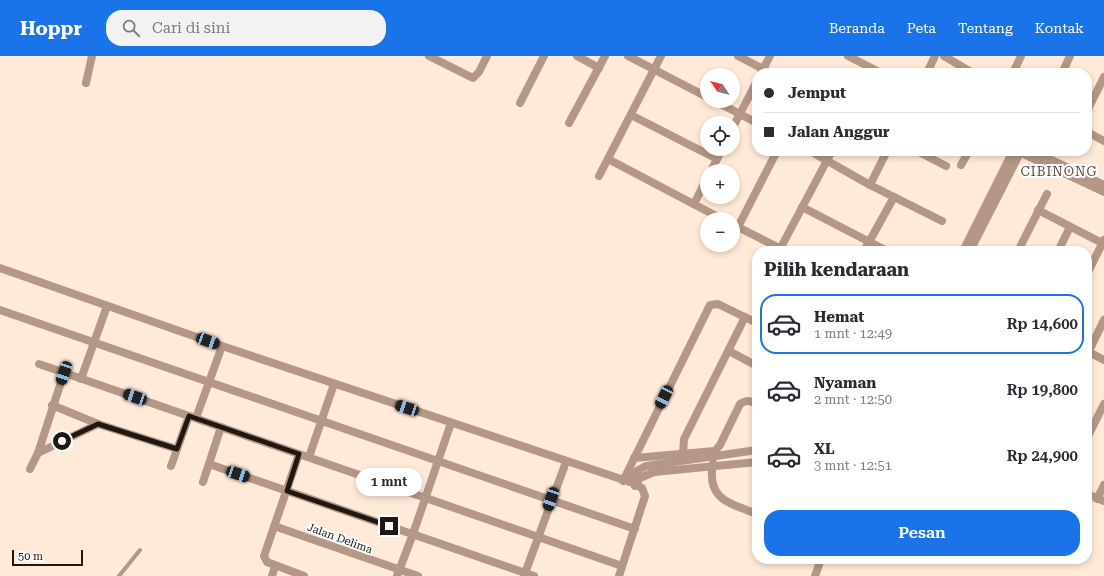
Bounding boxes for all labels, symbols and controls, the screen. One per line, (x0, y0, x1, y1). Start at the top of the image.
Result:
search box (106, 10, 386, 46)
text: Hoppr (20, 17, 82, 40)
icon: search (120, 17, 142, 39)
text: Cari di sini (152, 19, 230, 37)
text: Beranda (829, 20, 885, 36)
text: Peta (907, 20, 936, 36)
text: Tentang (958, 20, 1013, 36)
text: Kontak (1035, 20, 1084, 36)
north arrow (700, 68, 740, 108)
map controls (700, 68, 740, 252)
text: Jemput (788, 84, 846, 102)
button: locate (700, 116, 740, 156)
text: Jalan Anggur (788, 123, 890, 141)
button: + (700, 164, 740, 204)
district label: CIBINONG (1021, 164, 1097, 179)
button: − (700, 212, 740, 252)
text: Pilih kendaraan (764, 259, 909, 280)
icon: car (766, 306, 802, 342)
text: Hemat (814, 308, 864, 326)
text: Rp 14,600 (1007, 315, 1078, 333)
text: 1 mnt · 12:49 (814, 326, 892, 341)
car (195, 331, 221, 351)
car (54, 360, 74, 386)
icon: car (766, 372, 802, 408)
text: Nyaman (814, 374, 876, 392)
text: Rp 19,800 (1007, 381, 1078, 399)
car (653, 384, 675, 410)
car (122, 387, 148, 407)
text: 2 mnt · 12:50 (814, 392, 892, 407)
car (394, 399, 420, 417)
route start (53, 432, 71, 450)
icon: car (766, 438, 802, 474)
text: XL (814, 440, 835, 458)
text: Rp 24,900 (1007, 447, 1078, 465)
text: 3 mnt · 12:51 (814, 458, 892, 473)
car (225, 464, 251, 484)
callout: 1 mnt (356, 468, 422, 496)
text: 1 mnt (371, 474, 407, 489)
car (541, 486, 561, 512)
button: Pesan (764, 510, 1080, 556)
route end (380, 517, 398, 535)
street label: Jalan Delima (305, 521, 374, 556)
scale bar (12, 548, 83, 567)
text: 50 m (18, 550, 43, 563)

